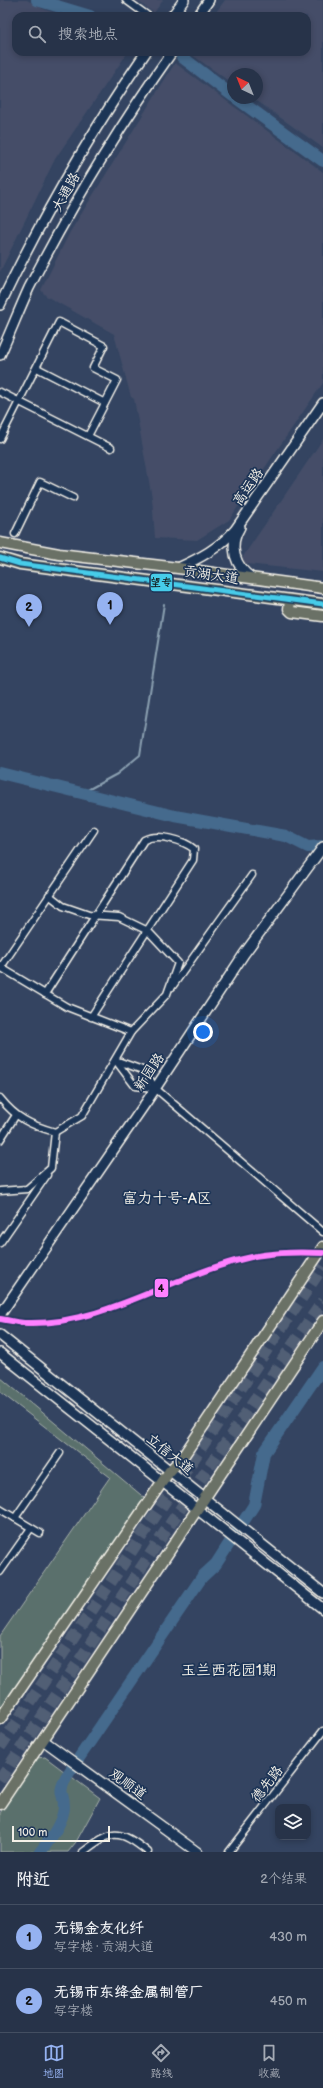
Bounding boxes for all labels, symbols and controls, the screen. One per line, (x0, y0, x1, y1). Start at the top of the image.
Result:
search box (12, 12, 311, 56)
icon: search (26, 23, 48, 45)
text: 搜索地点 (58, 25, 118, 44)
north arrow (227, 68, 263, 104)
street label: 大通路 (48, 170, 84, 214)
street label: 高运路 (229, 465, 267, 509)
street label: 贡湖大道 (182, 563, 240, 587)
line badge: 望专 (150, 573, 173, 592)
text: 望专 (150, 576, 172, 589)
pin: 1 (97, 592, 123, 625)
pin: 2 (16, 594, 42, 627)
your location (193, 1022, 213, 1042)
street label: 新园路 (130, 1050, 168, 1094)
district label: 富力十号-A区 (122, 1189, 212, 1208)
line badge: 4 (154, 1278, 169, 1298)
text: 4 (158, 1282, 165, 1295)
street label: 立信大道 (143, 1430, 197, 1478)
district label: 玉兰西花园1期 (181, 1661, 277, 1680)
street label: 德先路 (247, 1762, 287, 1806)
street label: 观顺道 (106, 1765, 150, 1803)
map controls (275, 1804, 311, 1840)
button: layers (275, 1804, 311, 1840)
scale bar (12, 1824, 110, 1843)
text: 100 m (18, 1826, 47, 1839)
text: 附近 (16, 1870, 50, 1890)
text: 2个结果 (260, 1871, 307, 1887)
text: 无锡金友化纤 (54, 1919, 144, 1938)
text: 1 (26, 1929, 32, 1945)
text: 430 m (269, 1929, 307, 1945)
text: 写字楼 · 贡湖大道 (54, 1939, 153, 1955)
text: 无锡市东绛金属制管厂 (54, 1983, 204, 2002)
text: 2 (25, 1993, 33, 2009)
text: 450 m (270, 1993, 307, 2009)
text: 写字楼 (54, 2003, 93, 2019)
tab: 地图 (43, 2042, 65, 2080)
tab: 路线 (150, 2042, 172, 2080)
tab: 收藏 (258, 2042, 280, 2080)

